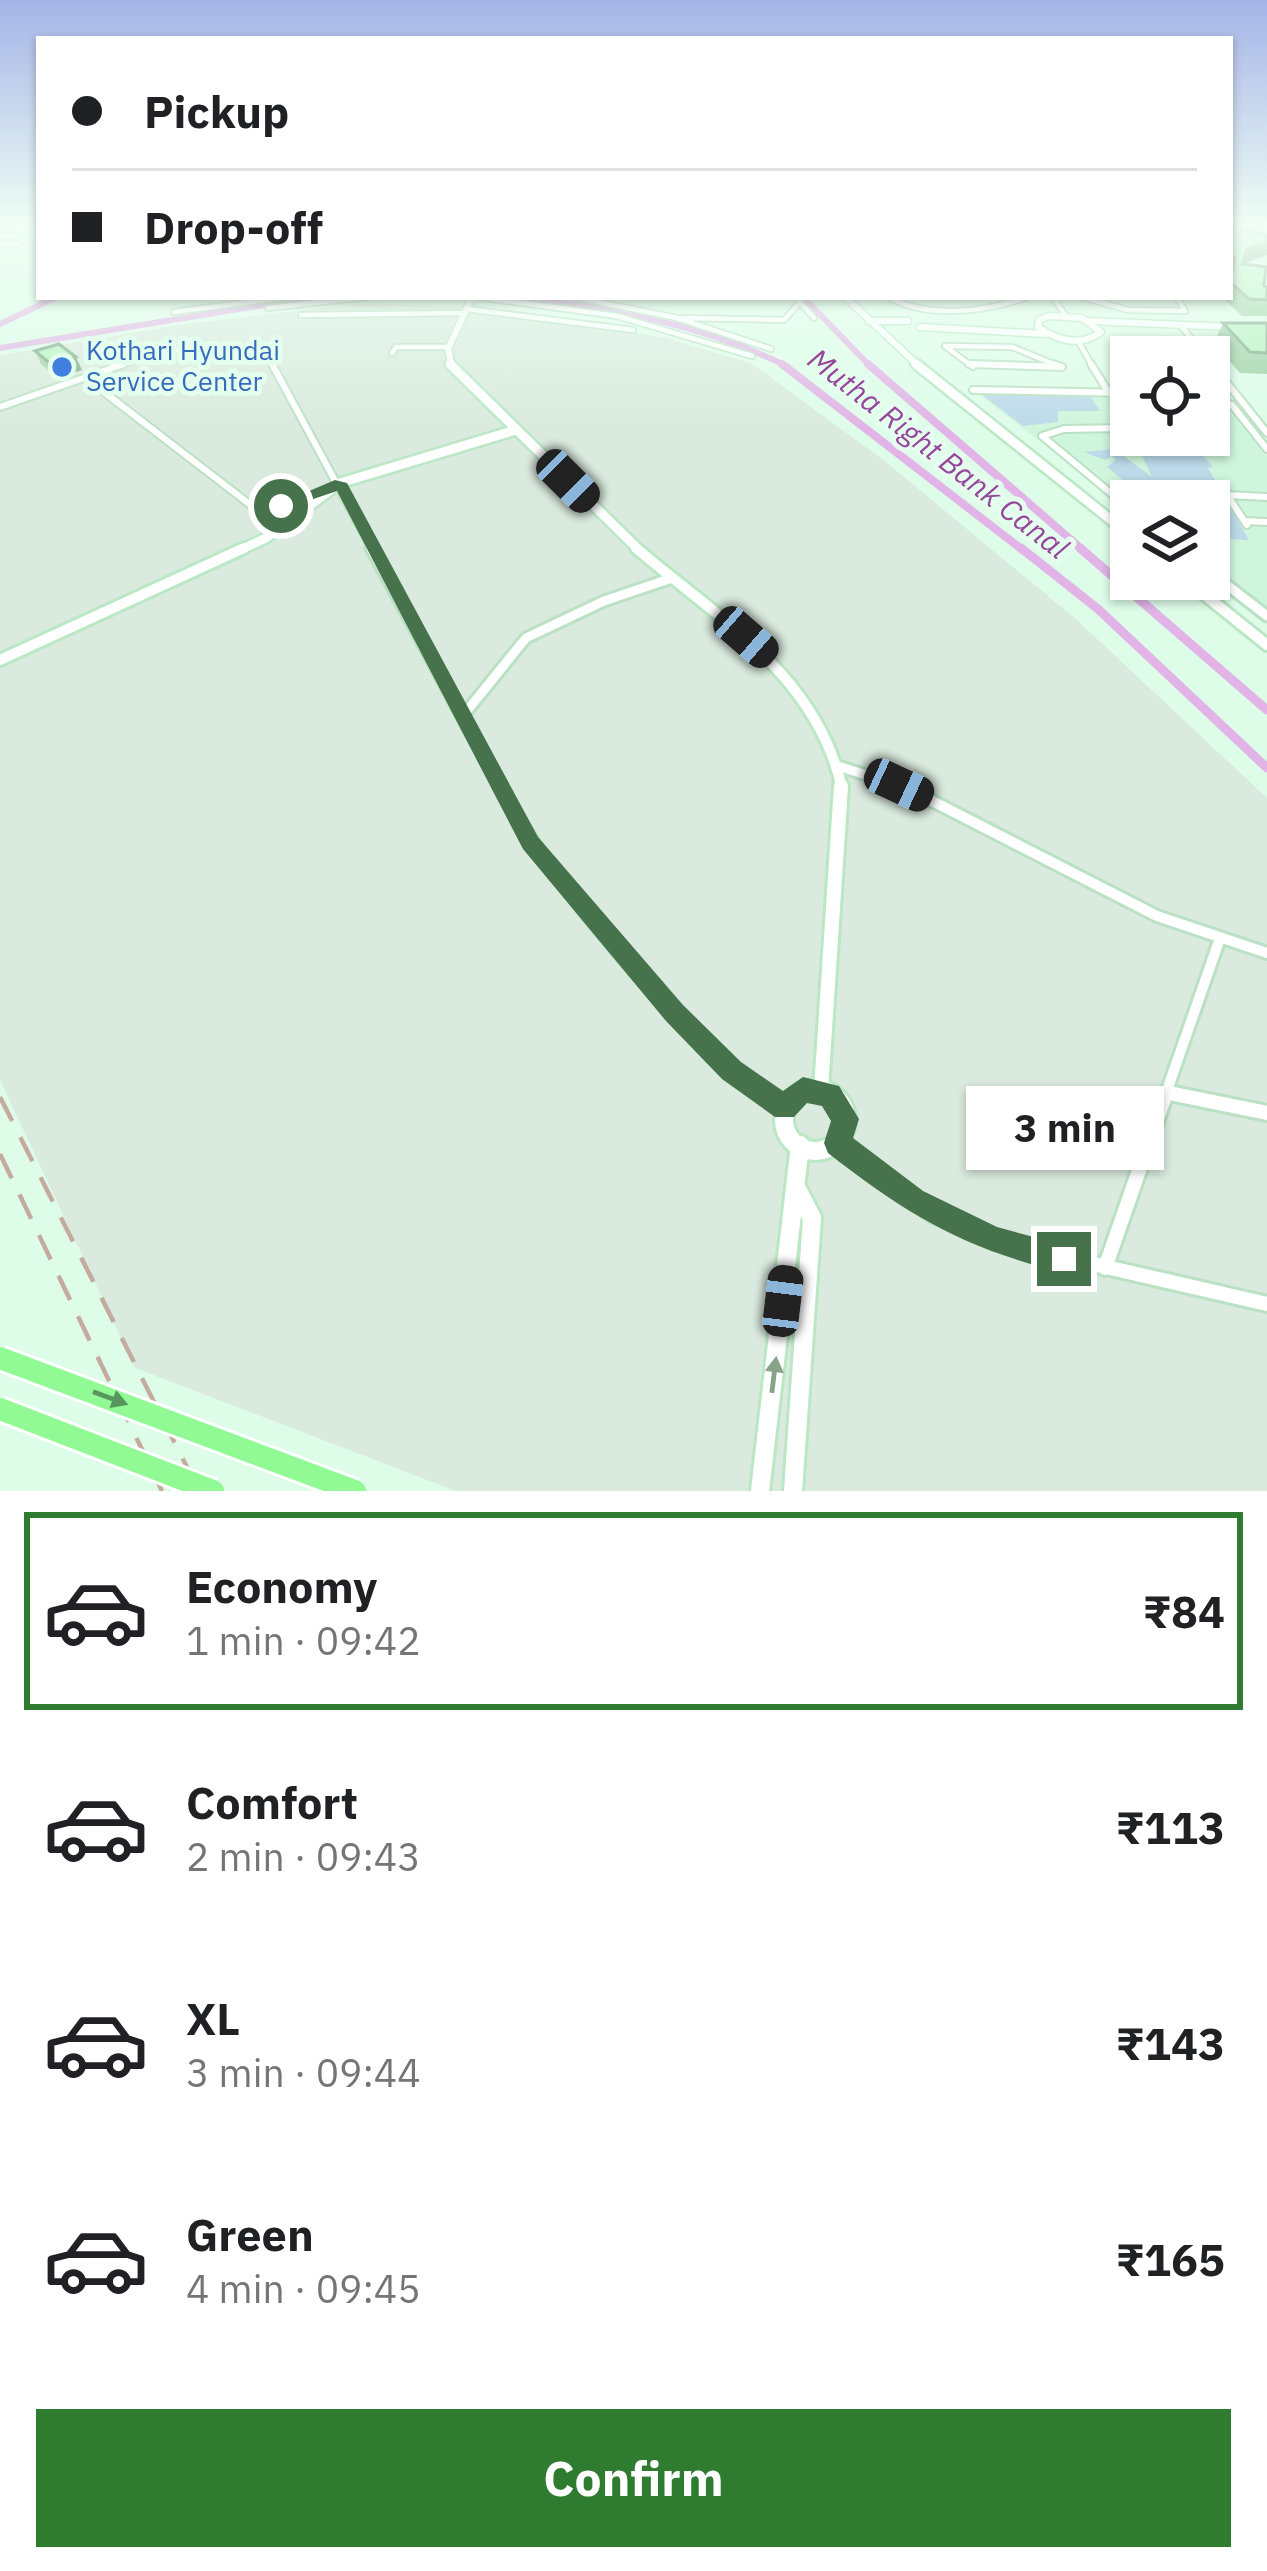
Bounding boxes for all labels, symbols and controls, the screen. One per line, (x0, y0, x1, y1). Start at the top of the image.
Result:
text: Pickup (144, 82, 289, 140)
text: Drop-off (144, 198, 323, 256)
place label: Kothari Hyundai Service Center (86, 332, 280, 398)
map controls (1110, 336, 1230, 600)
button: locate (1110, 336, 1230, 456)
water label: Mutha Right Bank Canal (801, 339, 1077, 567)
marker: Kothari Hyundai Service Center (49, 354, 75, 380)
car (530, 443, 606, 519)
route start (254, 479, 308, 533)
button: layers (1110, 480, 1230, 600)
car (707, 600, 785, 674)
car (859, 753, 939, 817)
callout: 3 min (965, 1085, 1163, 1169)
text: 3 min (1014, 1102, 1116, 1153)
route end (1037, 1232, 1091, 1286)
car (761, 1263, 805, 1339)
one-way arrow (765, 1356, 784, 1393)
one-way arrow (92, 1390, 128, 1408)
icon: car (42, 1557, 150, 1665)
text: Economy (186, 1557, 377, 1615)
text: ₹84 (1143, 1582, 1225, 1640)
text: 1 min · 09:42 (186, 1615, 421, 1666)
icon: car (42, 1773, 150, 1881)
text: Comfort (186, 1773, 358, 1831)
text: ₹113 (1116, 1798, 1225, 1856)
text: 2 min · 09:43 (186, 1831, 421, 1882)
icon: car (42, 1989, 150, 2097)
text: XL (186, 1989, 240, 2047)
text: ₹143 (1116, 2014, 1225, 2072)
text: 3 min · 09:44 (186, 2047, 421, 2098)
icon: car (42, 2205, 150, 2313)
text: Green (186, 2205, 314, 2263)
text: ₹165 (1116, 2230, 1225, 2288)
text: 4 min · 09:45 (186, 2263, 421, 2314)
button: Confirm (36, 2409, 1231, 2547)

